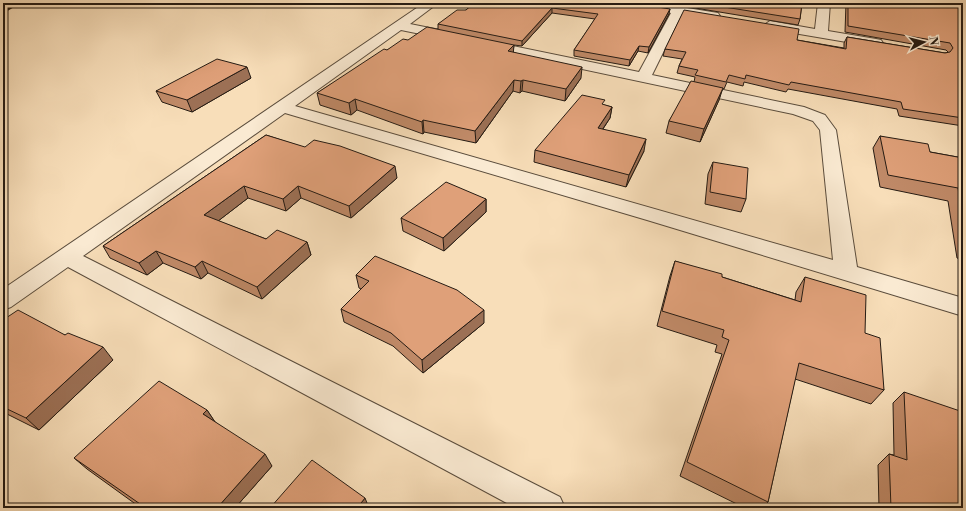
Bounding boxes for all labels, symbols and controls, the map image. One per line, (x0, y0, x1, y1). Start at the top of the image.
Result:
north arrow (904, 22, 944, 62)
text: N (925, 36, 940, 46)

